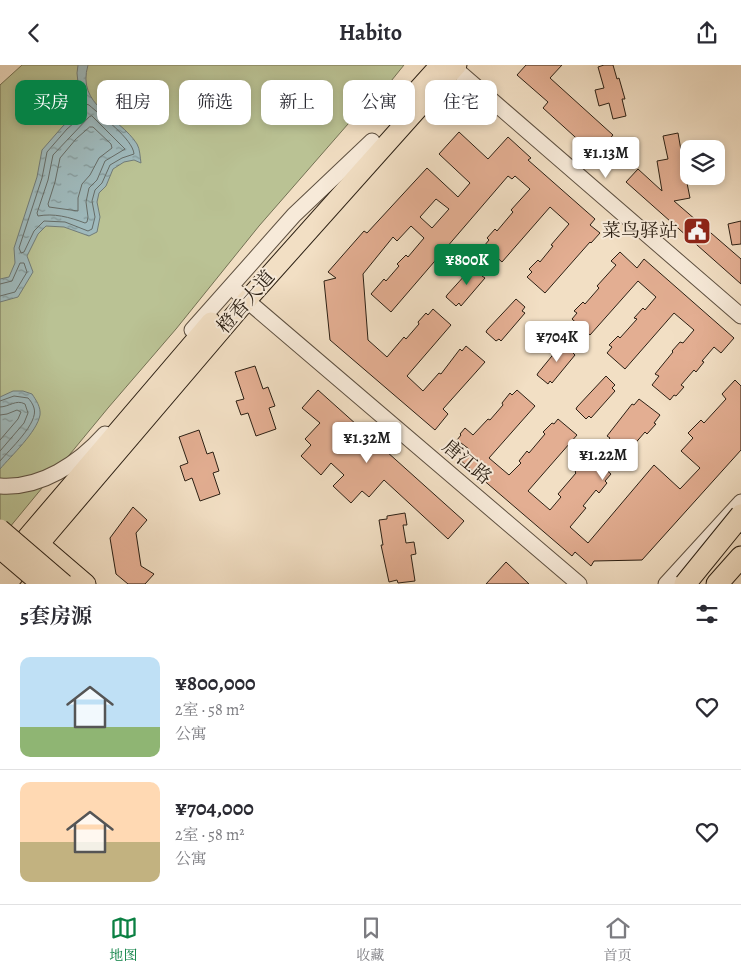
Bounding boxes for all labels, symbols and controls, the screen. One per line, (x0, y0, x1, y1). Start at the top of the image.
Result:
text: Habito (339, 18, 402, 48)
icon: back (20, 19, 48, 47)
icon: share (693, 19, 721, 47)
chip: 买房 (15, 80, 87, 125)
chip: 租房 (97, 80, 169, 125)
chip: 筛选 (179, 80, 251, 125)
chip: 新上 (261, 80, 333, 125)
chip: 公寓 (343, 80, 415, 125)
chip: 住宅 (425, 80, 497, 125)
pin: ¥1.13M (565, 137, 647, 179)
map controls (680, 140, 725, 185)
button: layers (680, 140, 725, 185)
text: ¥1.13M (583, 142, 629, 164)
public building icon: 菜鸟驿站 (682, 216, 712, 246)
place label: 菜鸟驿站 (602, 218, 678, 244)
pin: ¥800K (432, 243, 502, 286)
text: ¥800K (445, 249, 489, 271)
street label: 橙香大道 (211, 265, 281, 339)
pin: ¥704K (522, 321, 592, 363)
text: ¥704K (536, 326, 578, 348)
pin: ¥1.32M (326, 421, 408, 464)
text: ¥1.32M (343, 427, 391, 449)
street label: 唐江路 (437, 434, 497, 490)
pin: ¥1.22M (562, 439, 644, 481)
text: ¥1.22M (579, 444, 627, 466)
icon: filters (693, 600, 721, 628)
text: 5套房源 (20, 602, 92, 630)
text: ¥800,000 (175, 669, 256, 697)
icon: home (60, 677, 120, 737)
icon: heart (693, 693, 721, 721)
text: 2室 · 58 m² (175, 699, 245, 721)
text: 公寓 (175, 723, 207, 745)
text: ¥704,000 (175, 794, 254, 822)
icon: home (60, 802, 120, 862)
icon: heart (693, 818, 721, 846)
text: 2室 · 58 m² (175, 824, 245, 846)
text: 公寓 (175, 848, 207, 870)
tab: 地图 (110, 914, 138, 965)
tab: 收藏 (357, 914, 385, 965)
tab: 首页 (604, 914, 632, 965)

